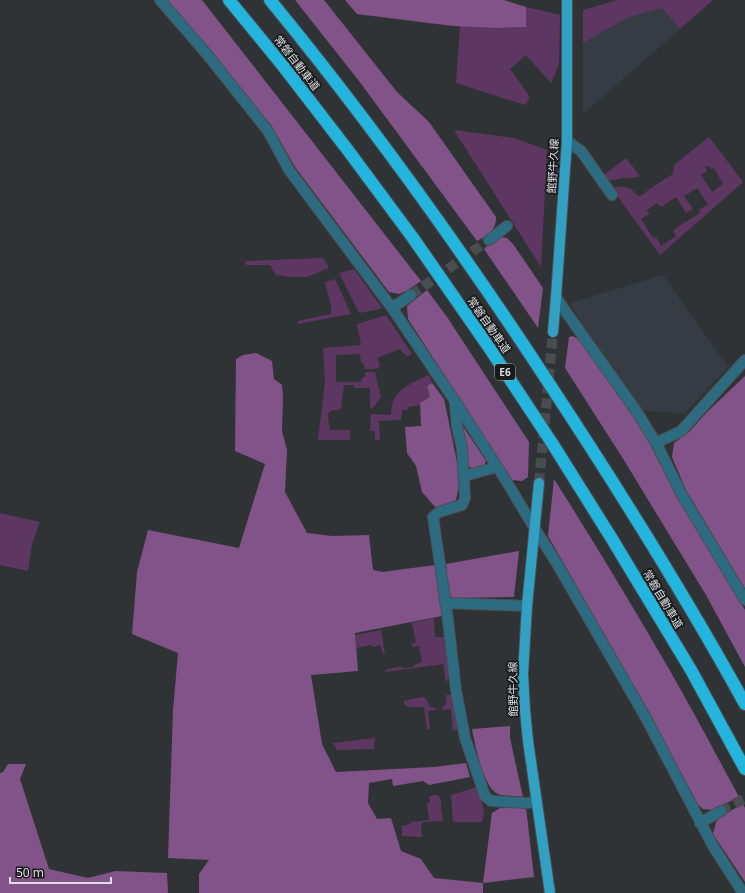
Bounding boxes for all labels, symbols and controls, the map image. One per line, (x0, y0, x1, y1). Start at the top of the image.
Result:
street label: 常磐自動車道 (271, 32, 324, 93)
street label: 館野牛久線 (544, 138, 561, 194)
street label: 常磐自動車道 (464, 293, 514, 356)
road number: E6 (495, 364, 515, 380)
street label: 常磐自動車道 (640, 567, 687, 631)
street label: 館野牛久線 (505, 661, 520, 717)
scale bar (10, 859, 111, 885)
text: 50 m (16, 864, 44, 881)

